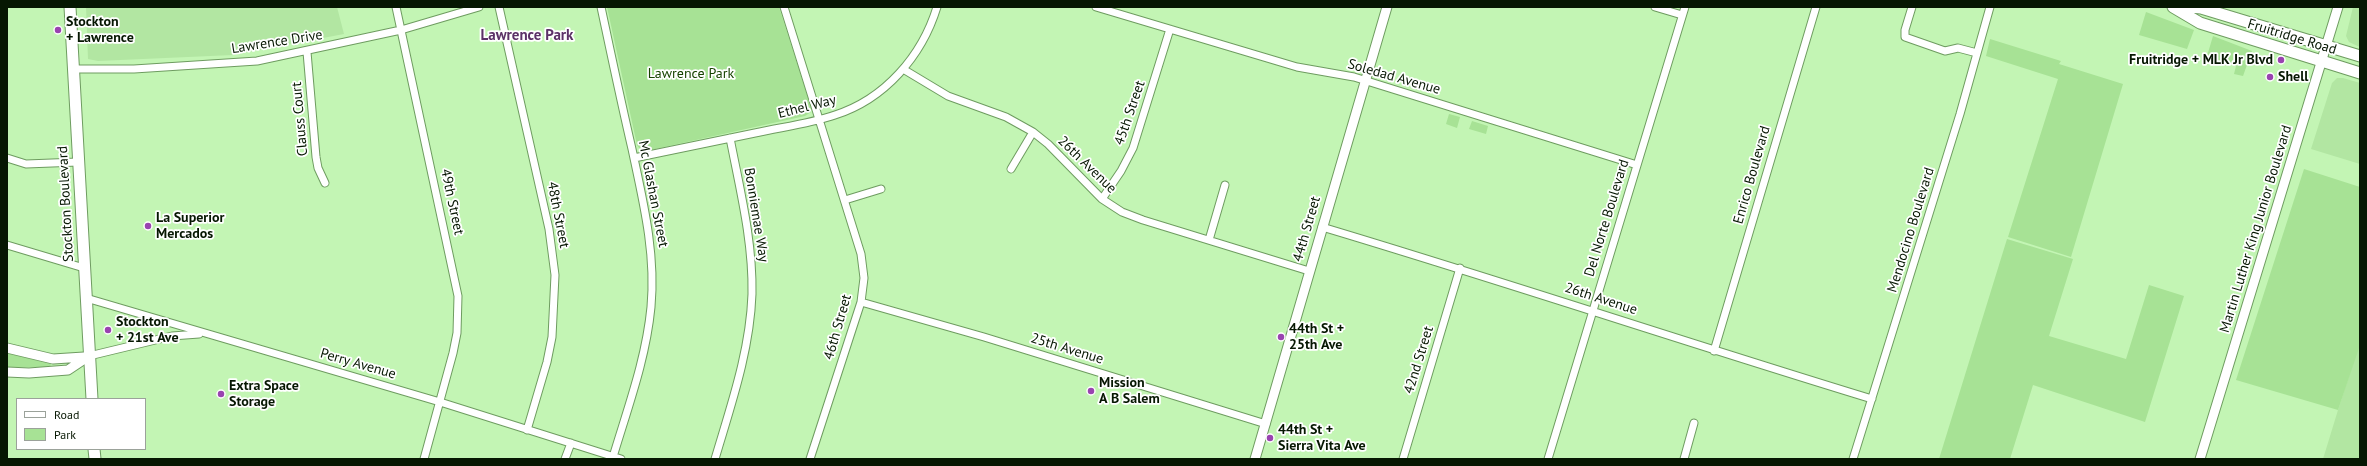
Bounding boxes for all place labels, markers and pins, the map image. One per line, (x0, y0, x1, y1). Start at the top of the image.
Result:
place label: Stockton + Lawrence (66, 14, 134, 46)
marker: Stockton + Lawrence (53, 25, 63, 35)
place label: Fruitridge + MLK Jr Blvd (2129, 52, 2273, 68)
marker: Fruitridge + MLK Jr Blvd (2276, 55, 2286, 65)
place label: Shell (2278, 69, 2308, 85)
marker: Shell (2265, 72, 2275, 82)
place label: La Superior Mercados (156, 210, 224, 242)
marker: La Superior Mercados (143, 221, 153, 231)
place label: Stockton + 21st Ave (116, 314, 179, 346)
place label: 44th St + 25th Ave (1289, 321, 1344, 354)
marker: Stockton + 21st Ave (103, 325, 113, 335)
marker: 44th St + 25th Ave (1276, 332, 1286, 342)
place label: Mission A B Salem (1099, 375, 1160, 408)
place label: Extra Space Storage (229, 378, 299, 410)
marker: Mission A B Salem (1086, 386, 1096, 396)
marker: Extra Space Storage (216, 389, 226, 399)
place label: 44th St + Sierra Vita Ave (1278, 422, 1366, 454)
marker: 44th St + Sierra Vita Ave (1265, 433, 1275, 443)

